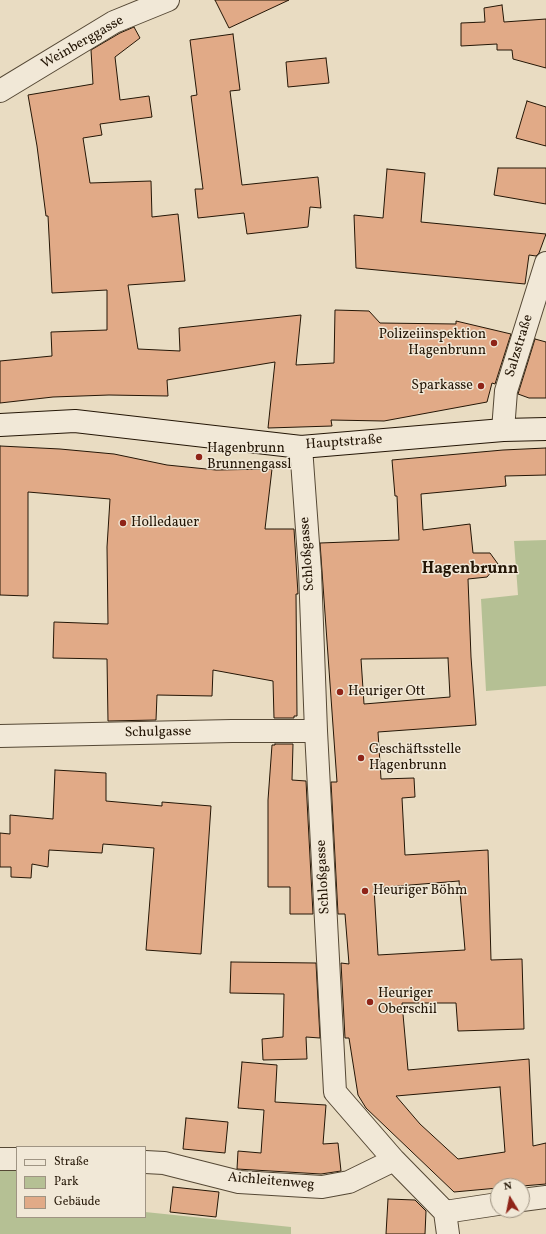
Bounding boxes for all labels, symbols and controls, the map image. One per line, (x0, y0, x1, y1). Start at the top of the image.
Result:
street label: Weinberggasse (39, 13, 127, 73)
street label: Salzstraße (503, 313, 537, 379)
place label: Polizeiinspektion Hagenbrunn (379, 327, 486, 360)
marker: Polizeiinspektion Hagenbrunn (489, 338, 499, 348)
place label: Sparkasse (411, 378, 473, 394)
marker: Sparkasse (476, 381, 486, 391)
street label: Hauptstraße (305, 432, 383, 454)
place label: Hagenbrunn Brunnengassl (207, 441, 291, 474)
marker: Hagenbrunn Brunnengassl (194, 452, 204, 462)
place label: Holledauer (131, 515, 199, 531)
street label: Schloßgasse (297, 516, 319, 592)
marker: Holledauer (118, 518, 128, 528)
district label: Hagenbrunn (422, 560, 518, 580)
place label: Heuriger Ott (348, 684, 426, 700)
marker: Heuriger Ott (335, 687, 345, 697)
street label: Schulgasse (124, 724, 192, 742)
place label: Geschäftsstelle Hagenbrunn (369, 742, 461, 774)
marker: Geschäftsstelle Hagenbrunn (356, 753, 366, 763)
street label: Schloßgasse (314, 839, 334, 915)
place label: Heuriger Böhm (373, 883, 467, 899)
marker: Heuriger Böhm (360, 886, 370, 896)
place label: Heuriger Oberschil (378, 986, 437, 1018)
marker: Heuriger Oberschil (365, 997, 375, 1007)
legend (16, 1146, 146, 1218)
text: Straße (54, 1154, 89, 1170)
street label: Aichleitenweg (227, 1170, 315, 1194)
text: Park (54, 1174, 79, 1190)
north arrow (490, 1178, 530, 1218)
text: N (503, 1179, 513, 1195)
text: Gebäude (54, 1194, 100, 1210)

